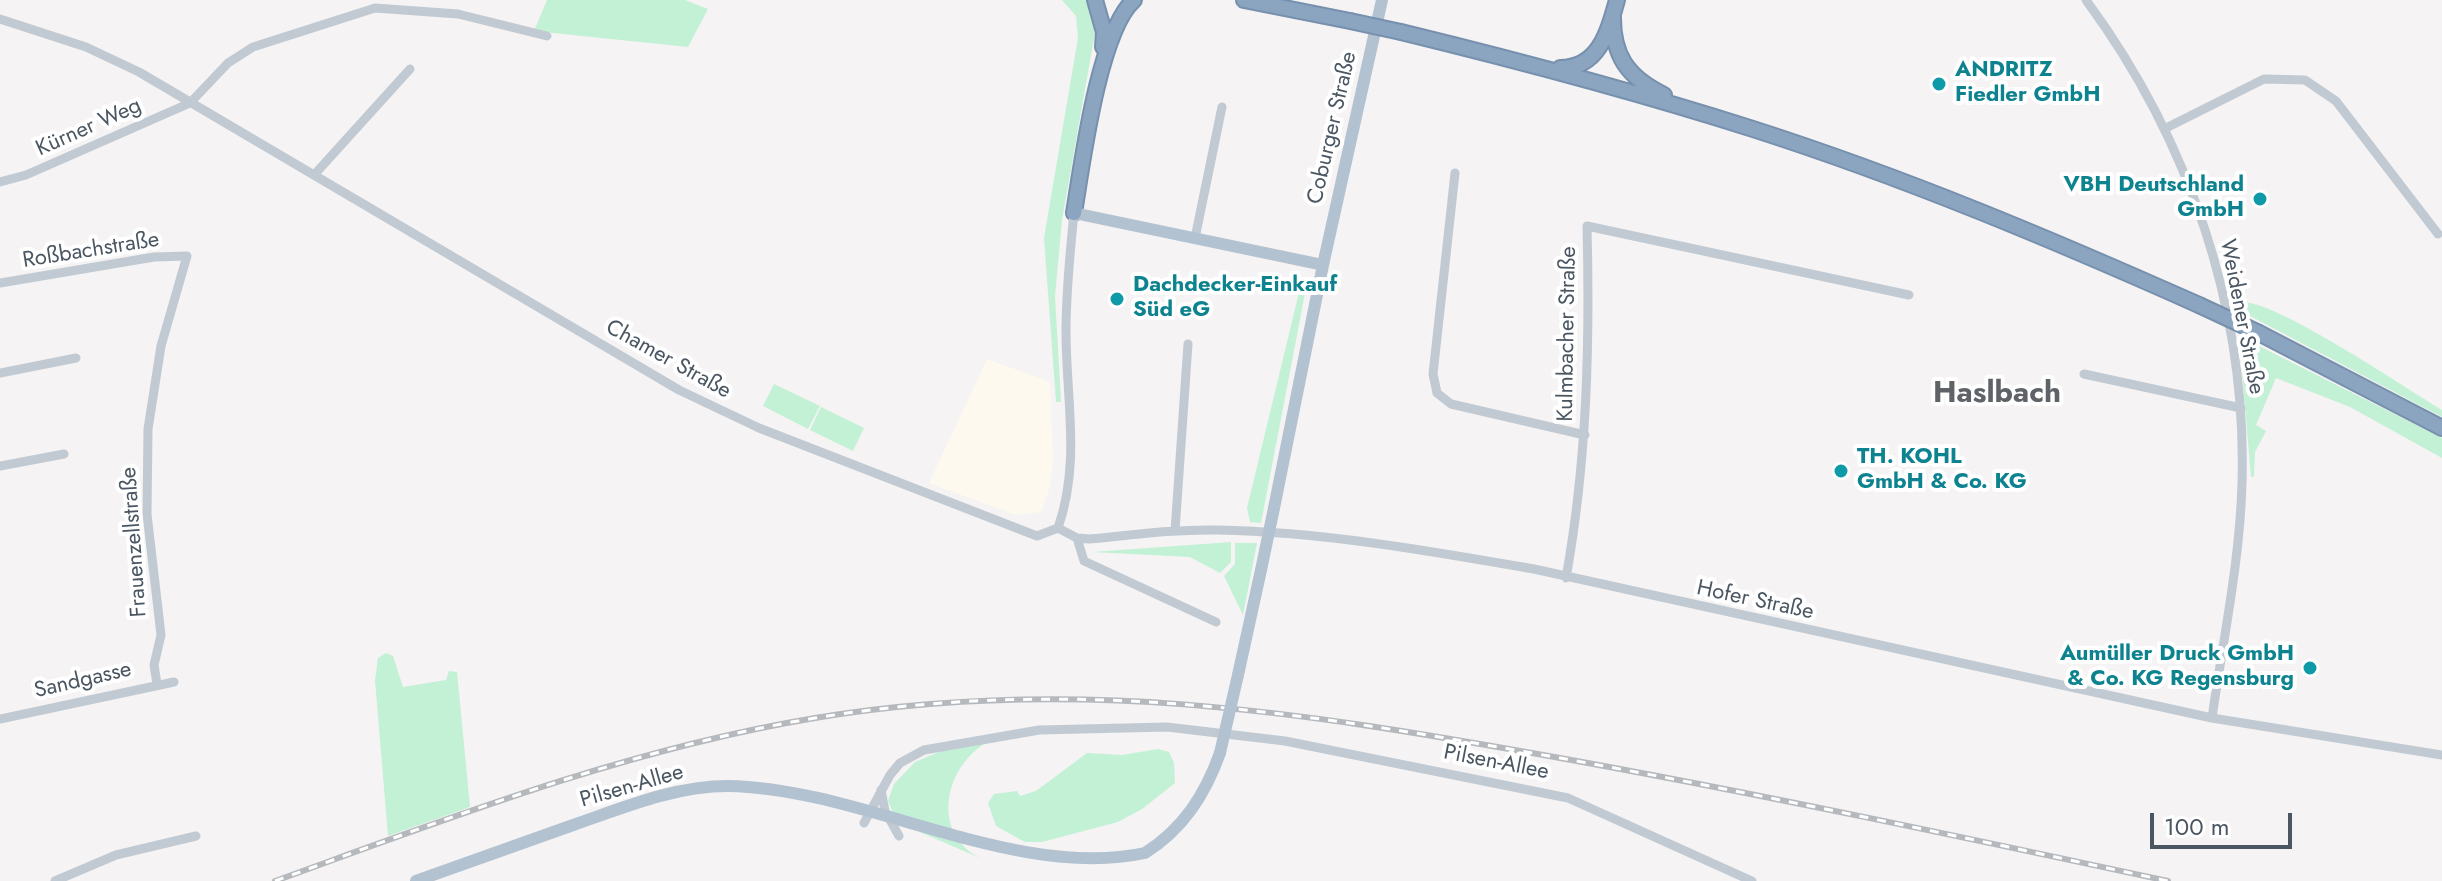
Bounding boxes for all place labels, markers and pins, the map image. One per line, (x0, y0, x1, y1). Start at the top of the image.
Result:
place label: ANDRITZ Fiedler GmbH (1955, 58, 2100, 110)
marker: ANDRITZ Fiedler GmbH (1930, 75, 1948, 93)
place label: VBH Deutschland GmbH (2064, 173, 2244, 224)
marker: VBH Deutschland GmbH (2251, 190, 2269, 208)
place label: Dachdecker-Einkauf Süd eG (1133, 273, 1337, 324)
marker: Dachdecker-Einkauf Süd eG (1108, 290, 1126, 308)
place label: TH. KOHL GmbH & Co. KG (1857, 445, 2027, 496)
marker: TH. KOHL GmbH & Co. KG (1832, 462, 1850, 480)
place label: Aumüller Druck GmbH & Co. KG Regensburg (2060, 642, 2294, 694)
marker: Aumüller Druck GmbH & Co. KG Regensburg (2301, 659, 2319, 677)

